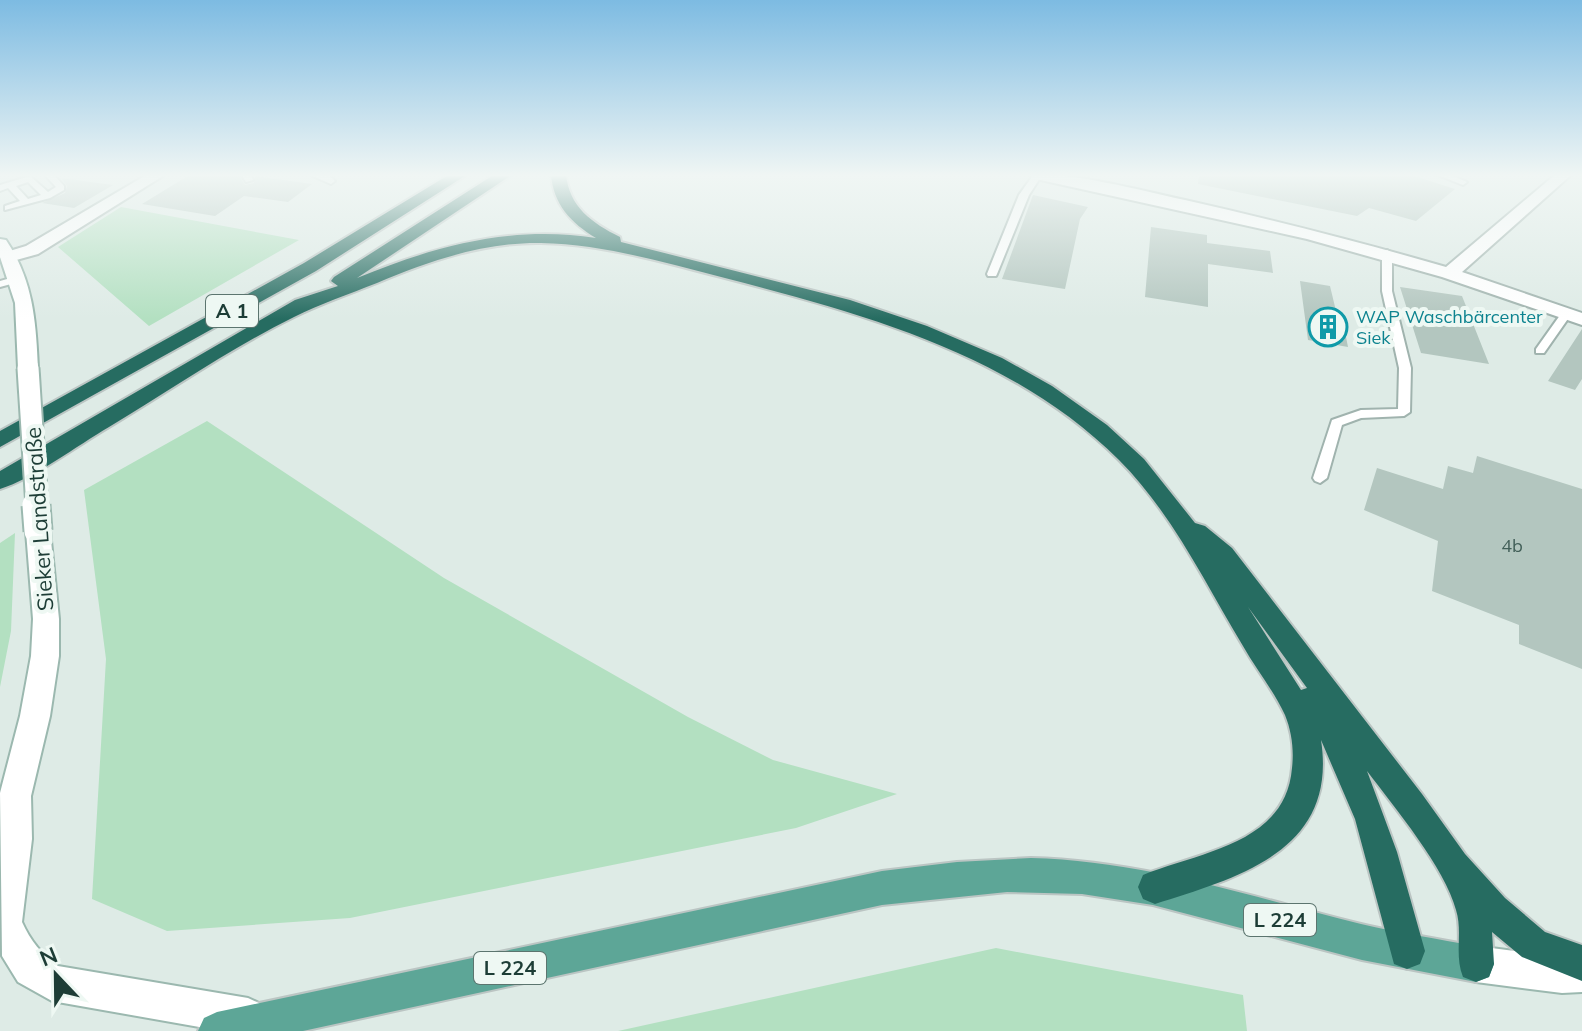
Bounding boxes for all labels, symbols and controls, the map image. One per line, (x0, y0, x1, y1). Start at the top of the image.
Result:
road number: A 1 (206, 295, 258, 327)
place label: WAP Waschbärcenter Siek (1356, 305, 1543, 349)
building icon: WAP Waschbärcenter Siek (1307, 306, 1349, 348)
street label: Sieker Landstraße (19, 426, 59, 612)
house number: 4b (1501, 534, 1523, 557)
road number: L 224 (1244, 904, 1316, 936)
north arrow (16, 935, 96, 1015)
text: N (36, 940, 61, 973)
road number: L 224 (474, 952, 546, 984)

